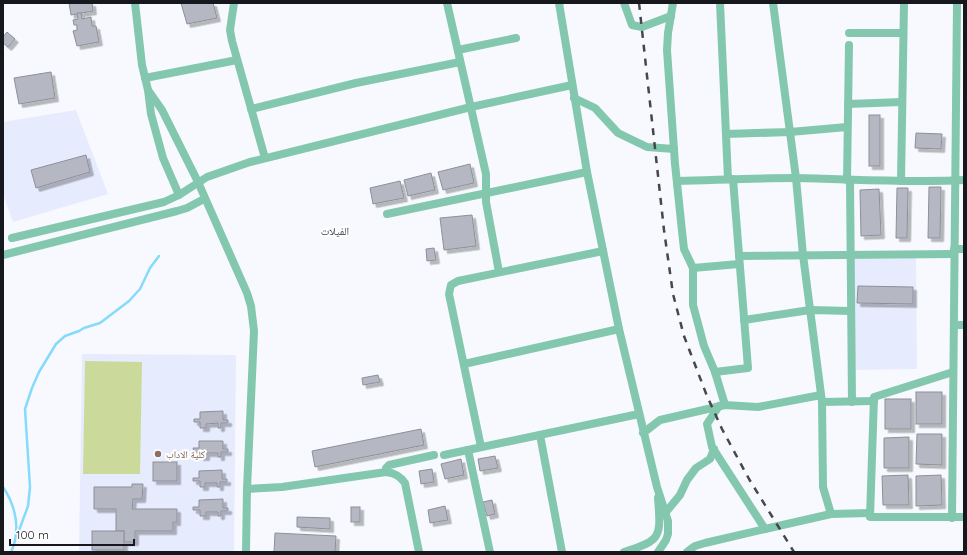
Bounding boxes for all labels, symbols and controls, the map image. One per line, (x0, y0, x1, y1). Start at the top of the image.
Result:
district label: الفيلات (321, 224, 349, 238)
place label: كلية الاداب (166, 448, 205, 461)
marker: كلية الاداب (153, 449, 163, 459)
scale bar (10, 521, 134, 547)
text: 100 m (16, 527, 49, 542)

